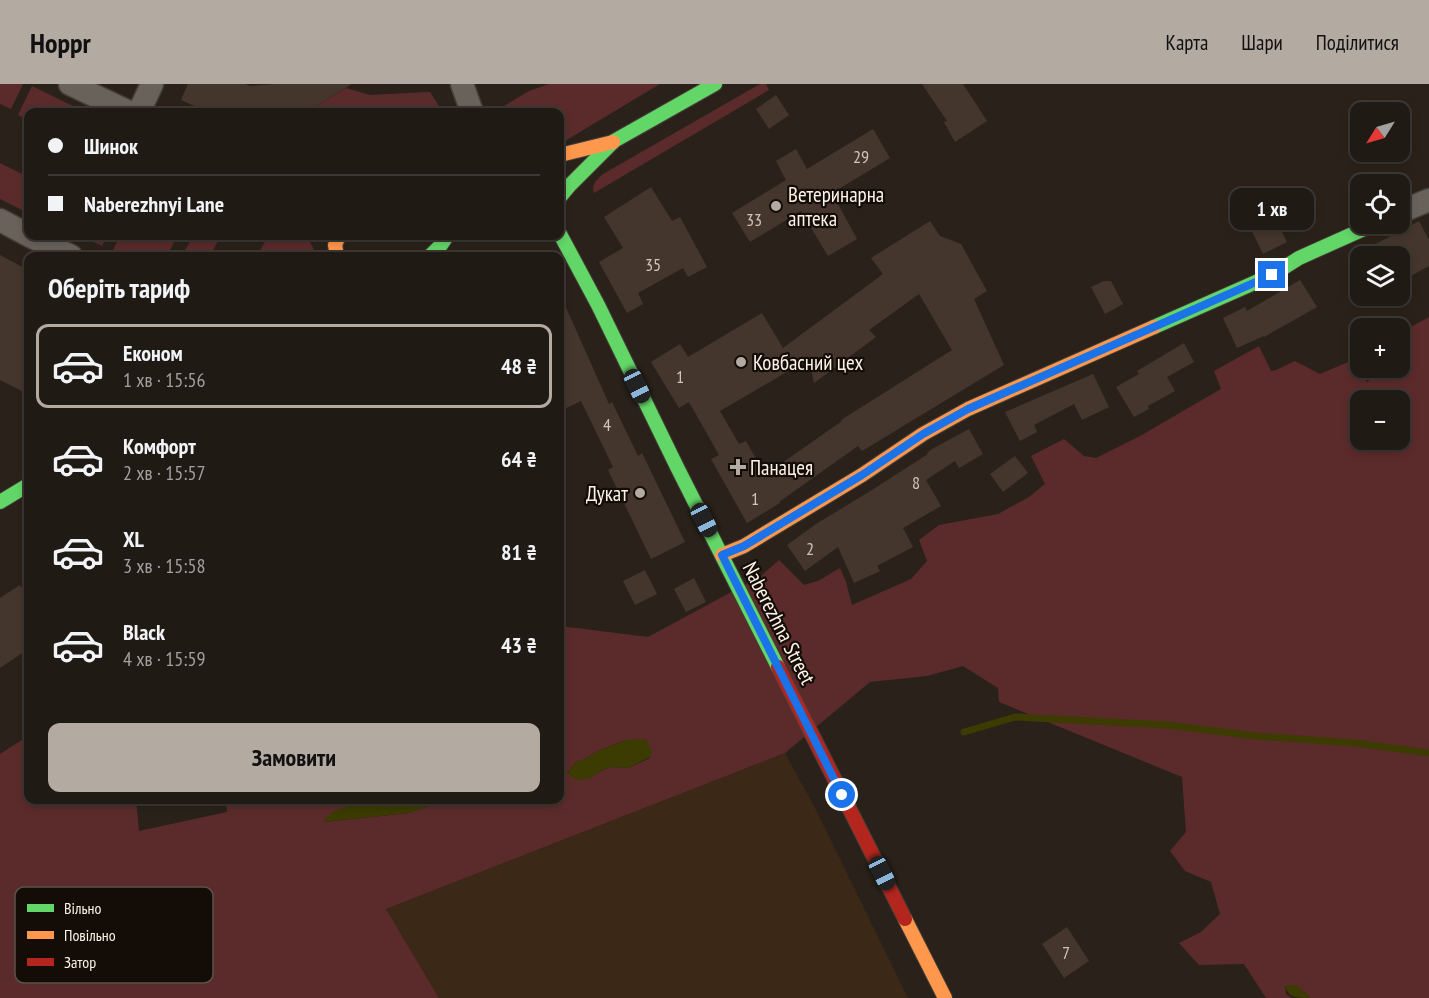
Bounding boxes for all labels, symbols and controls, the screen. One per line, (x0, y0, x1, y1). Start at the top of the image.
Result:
text: Hoppr (30, 24, 91, 61)
text: Карта (1166, 29, 1208, 56)
text: Шари (1241, 29, 1283, 56)
text: Поділитися (1316, 29, 1399, 56)
north arrow (1350, 102, 1410, 162)
map controls (1350, 102, 1410, 450)
text: Шинок (84, 132, 138, 160)
house number: 29 (853, 145, 869, 168)
button: locate (1350, 174, 1410, 234)
place label: Ветеринарна аптека (788, 181, 884, 232)
callout: 1 хв (1230, 188, 1314, 230)
text: Naberezhnyi Lane (84, 190, 224, 218)
text: 1 хв (1257, 196, 1287, 222)
marker: Ветеринарна аптека (769, 199, 783, 213)
house number: 33 (746, 208, 762, 231)
button: layers (1350, 246, 1410, 306)
house number: 35 (645, 253, 661, 276)
route end (1258, 261, 1285, 288)
text: Оберіть тариф (48, 271, 190, 305)
button: + (1350, 318, 1410, 378)
icon: car (51, 339, 105, 393)
text: Економ (123, 339, 183, 367)
place label: Ковбасний цех (753, 349, 863, 376)
text: 48 ₴ (501, 352, 537, 380)
marker: Ковбасний цех (734, 355, 748, 369)
house number: 1 (676, 365, 684, 388)
car (621, 366, 653, 406)
text: 1 хв · 15:56 (123, 367, 205, 393)
button: − (1350, 390, 1410, 450)
house number: 4 (603, 413, 611, 436)
icon: car (51, 432, 105, 486)
text: Комфорт (123, 432, 196, 460)
text: 64 ₴ (501, 445, 537, 473)
place label: Панацея (750, 454, 813, 481)
text: 2 хв · 15:57 (123, 460, 205, 486)
marker: Панацея (731, 460, 745, 474)
house number: 8 (912, 471, 920, 494)
place label: Дукат (586, 480, 628, 507)
marker: Дукат (633, 486, 647, 500)
house number: 1 (751, 487, 759, 510)
car (688, 500, 720, 540)
icon: car (51, 525, 105, 579)
text: XL (123, 525, 144, 553)
house number: 2 (806, 537, 814, 560)
text: 81 ₴ (501, 538, 537, 566)
text: 3 хв · 15:58 (123, 553, 205, 579)
street label: Naberezhna Street (737, 557, 822, 689)
icon: car (51, 618, 105, 672)
text: Black (123, 618, 165, 646)
text: 43 ₴ (501, 631, 537, 659)
text: 4 хв · 15:59 (123, 646, 205, 672)
button: Замовити (48, 723, 540, 792)
route start (828, 781, 855, 808)
car (866, 853, 898, 893)
legend (15, 887, 213, 983)
text: Вільно (64, 898, 101, 918)
text: Повільно (64, 925, 116, 945)
house number: 7 (1062, 941, 1070, 964)
text: Затор (64, 952, 96, 972)

